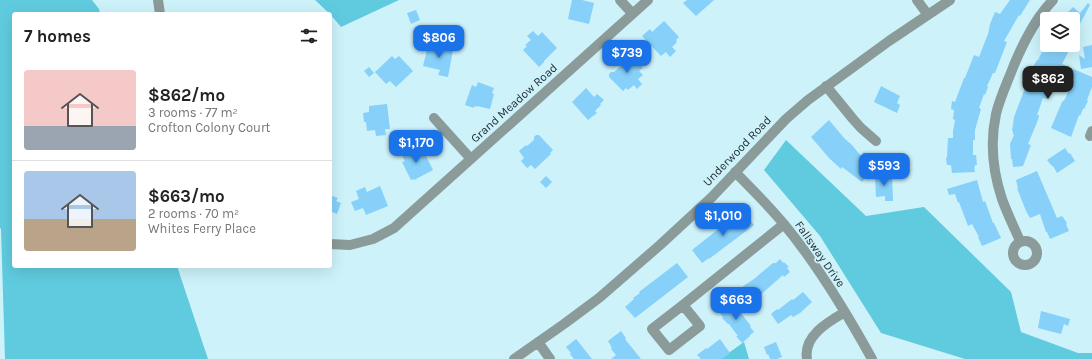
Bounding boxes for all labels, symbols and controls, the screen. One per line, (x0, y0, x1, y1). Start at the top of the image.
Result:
map controls (1040, 12, 1080, 52)
button: layers (1040, 12, 1080, 52)
icon: filters (298, 25, 320, 47)
pin: $806 (415, 25, 463, 59)
text: 7 homes (24, 26, 91, 46)
text: $806 (422, 30, 456, 45)
pin: $739 (603, 40, 651, 74)
text: $739 (611, 45, 643, 60)
street label: Grand Meadow Road (468, 60, 560, 146)
pin: $862 (1024, 66, 1072, 100)
text: $862 (1031, 71, 1065, 86)
text: $862/mo (148, 85, 225, 105)
icon: home (56, 86, 104, 134)
text: 3 rooms · 77 m² (148, 105, 238, 120)
street label: Underwood Road (700, 113, 774, 189)
text: Crofton Colony Court (148, 120, 271, 135)
pin: $1,170 (383, 130, 449, 164)
text: $1,170 (398, 135, 434, 150)
pin: $593 (860, 153, 908, 187)
text: $593 (868, 158, 900, 173)
text: $663/mo (148, 186, 225, 206)
icon: home (56, 187, 104, 235)
pin: $1,010 (690, 203, 756, 237)
text: 2 rooms · 70 m² (148, 206, 239, 221)
text: $1,010 (704, 208, 742, 223)
street label: Fallsway Drive (792, 218, 848, 290)
text: Whites Ferry Place (148, 221, 256, 236)
pin: $663 (712, 287, 760, 321)
text: $663 (720, 292, 752, 307)

